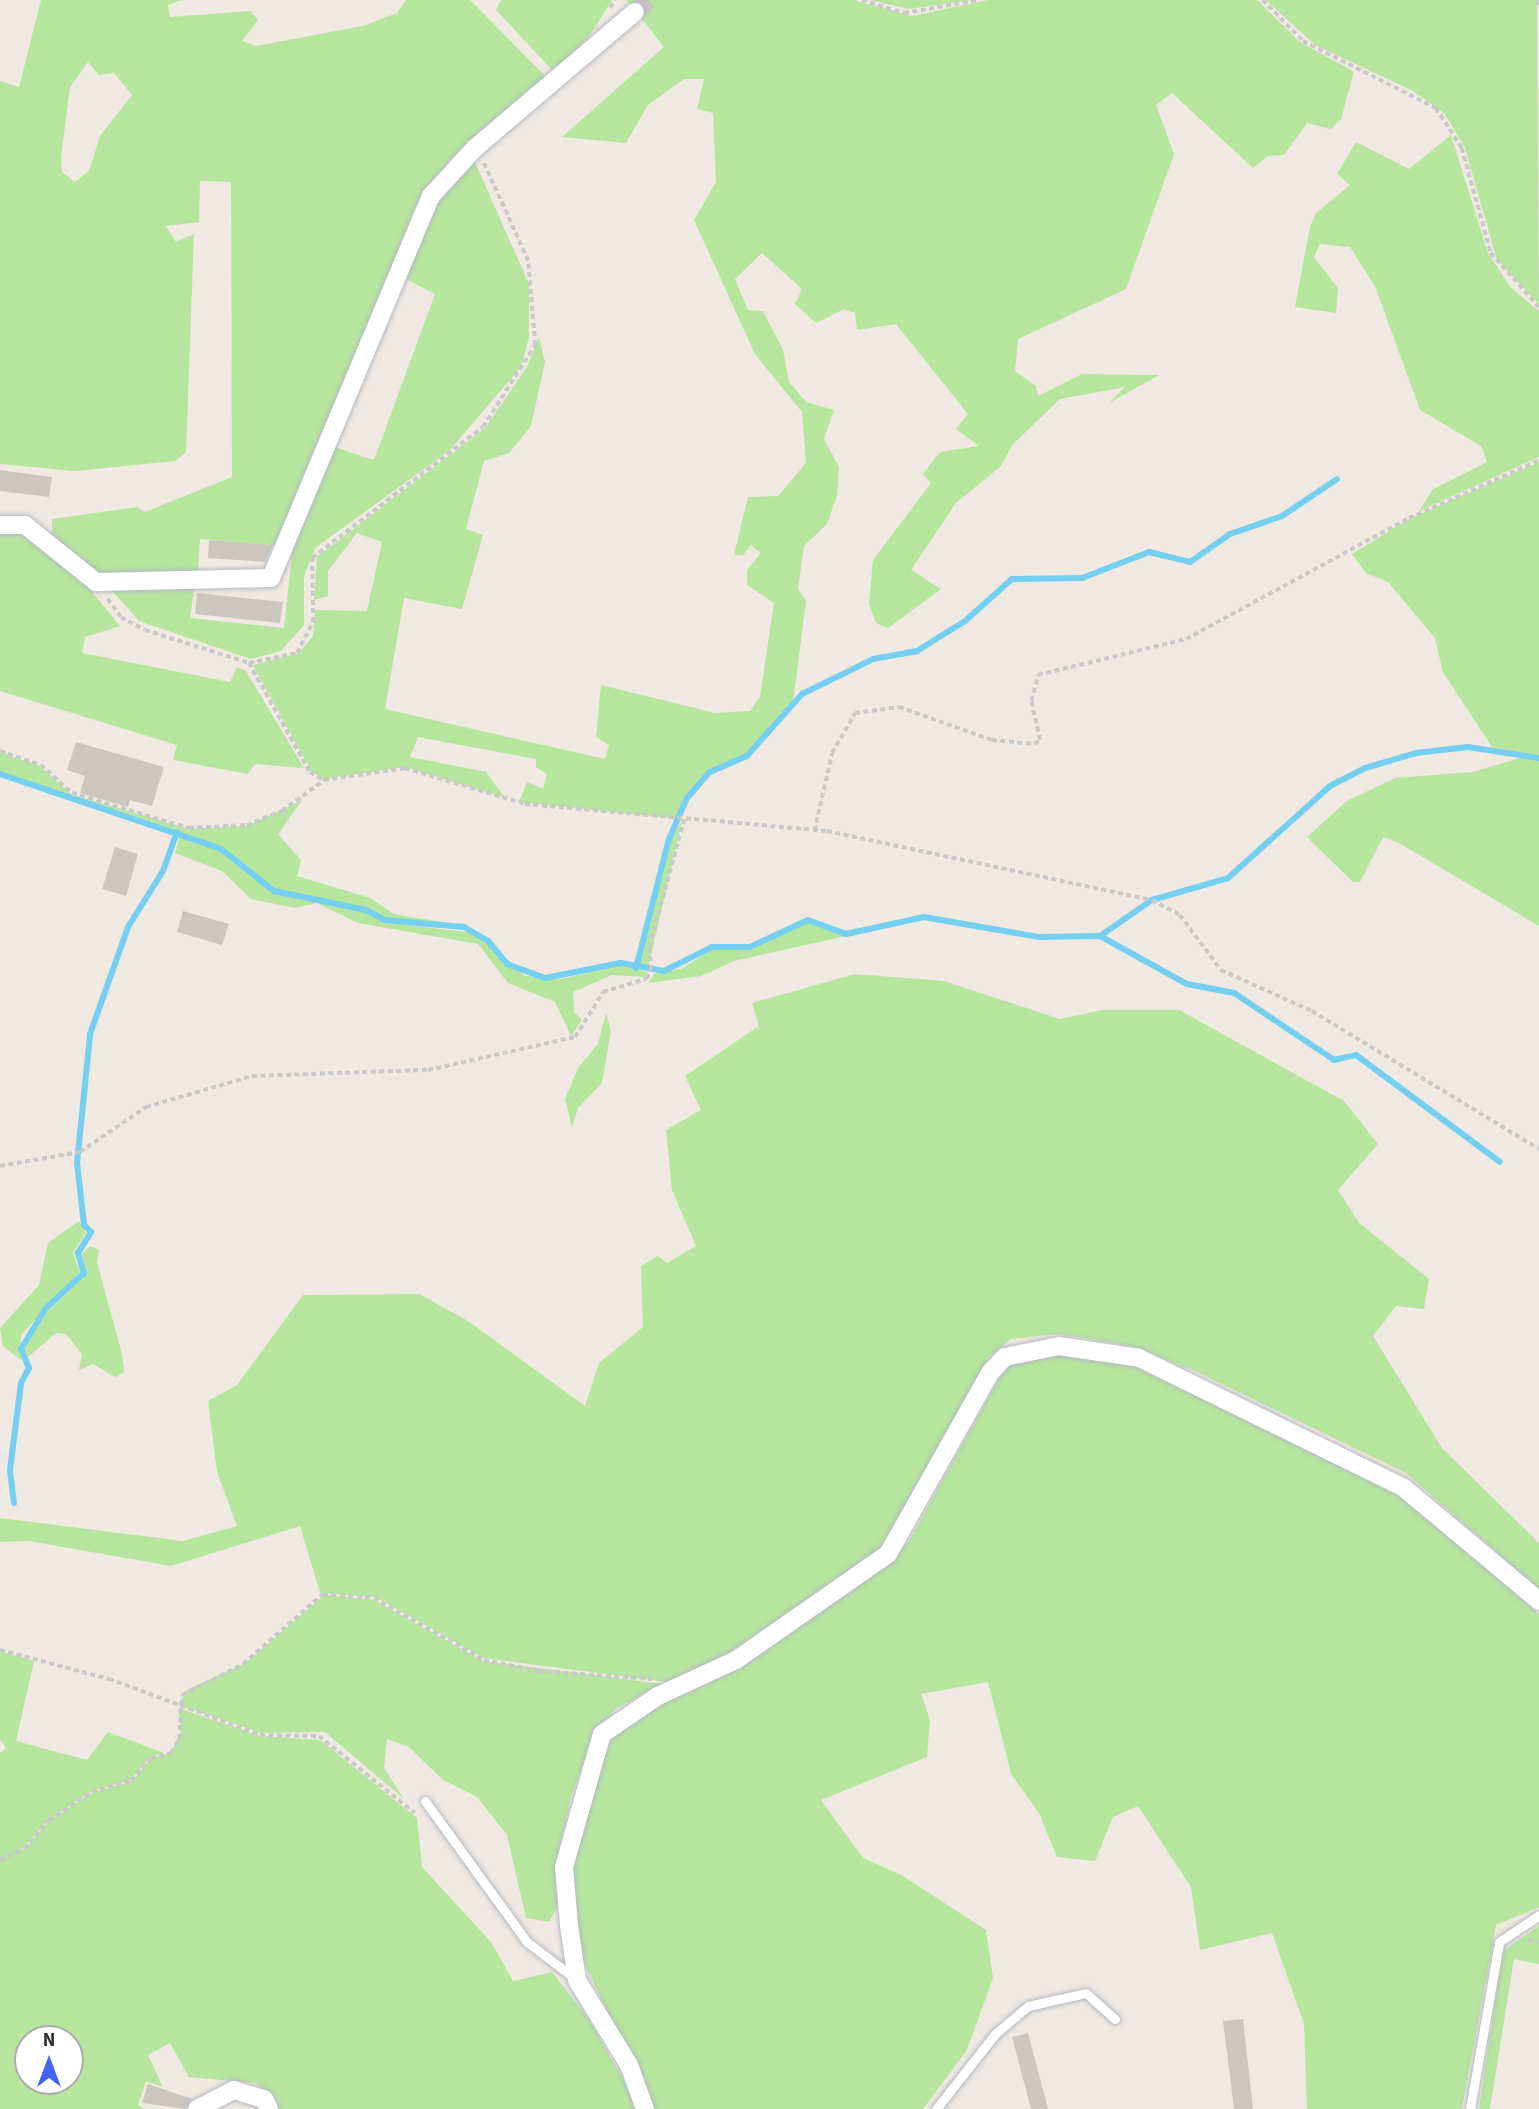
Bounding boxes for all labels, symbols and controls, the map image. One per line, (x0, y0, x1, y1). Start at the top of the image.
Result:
north arrow (14, 2025, 84, 2095)
text: N (43, 2027, 55, 2054)

